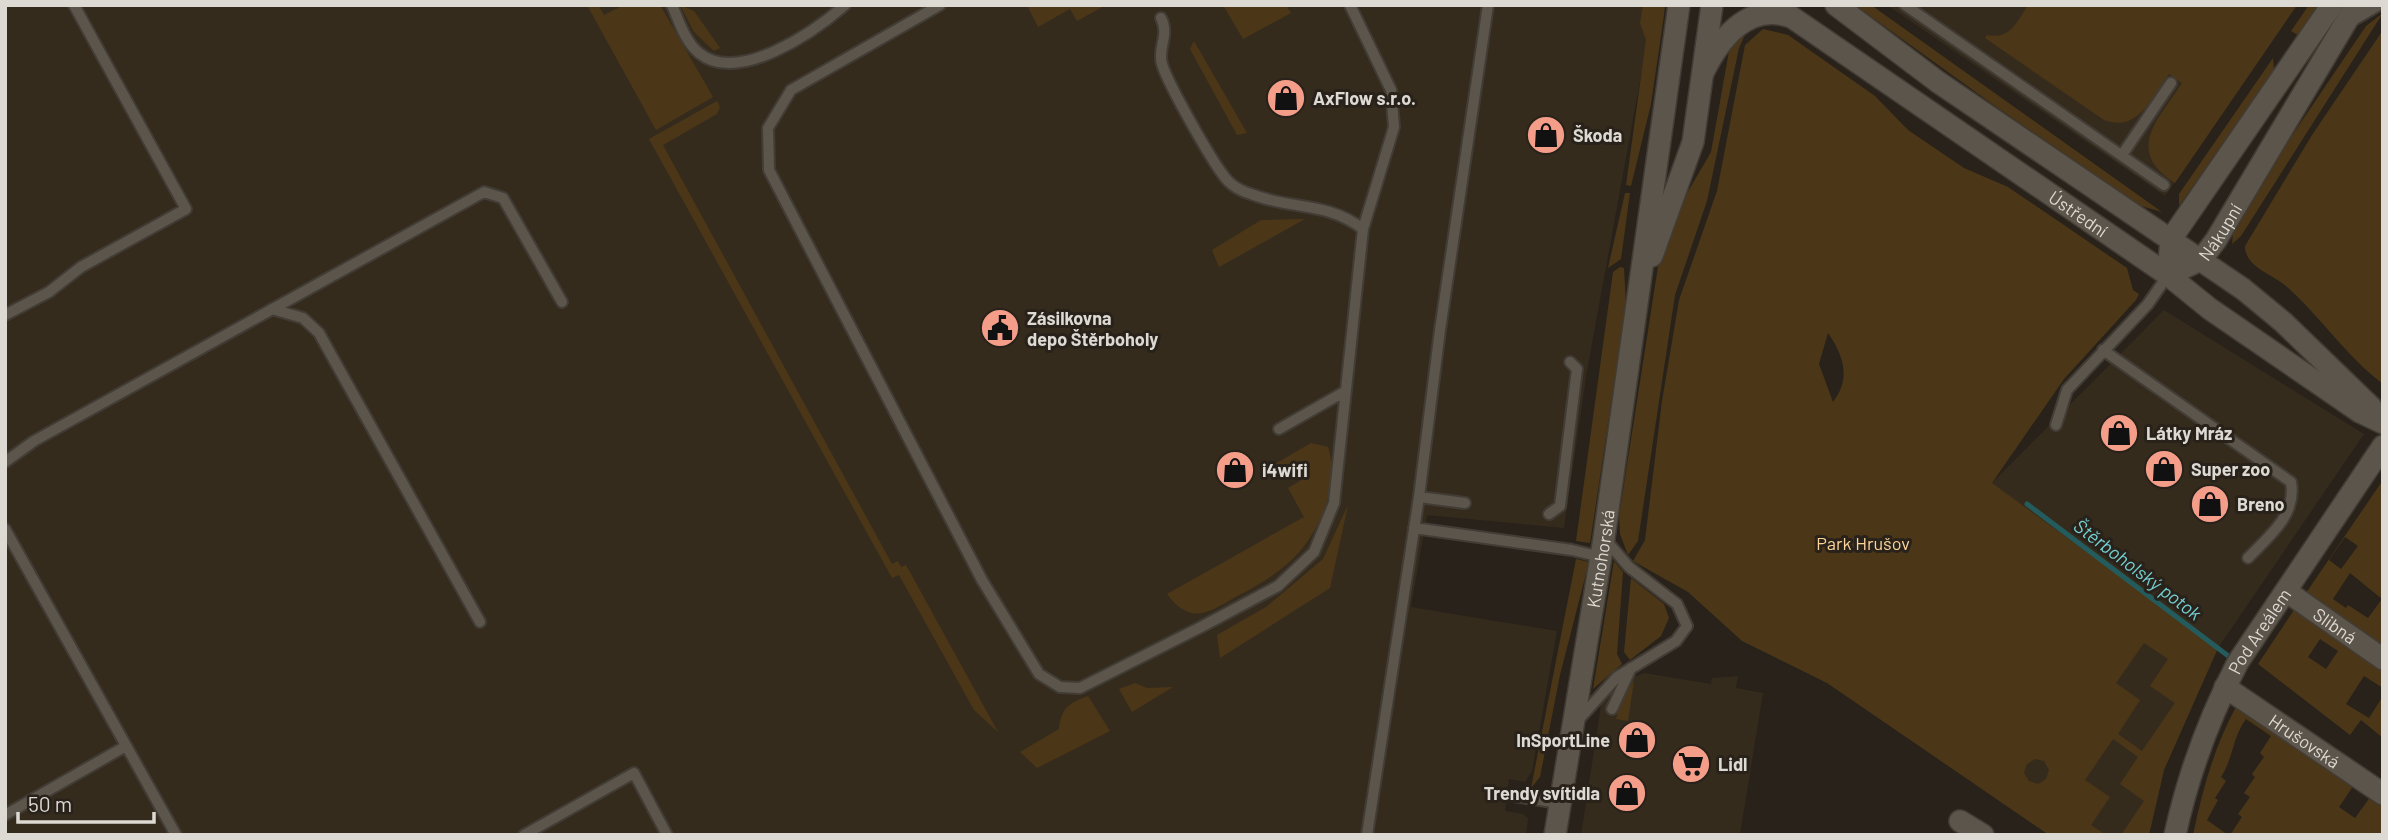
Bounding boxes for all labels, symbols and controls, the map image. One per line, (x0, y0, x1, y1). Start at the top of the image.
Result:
shop icon: AxFlow s.r.o. (1265, 77, 1307, 119)
place label: AxFlow s.r.o. (1313, 87, 1416, 109)
shop icon: Škoda (1525, 114, 1567, 156)
place label: Škoda (1573, 124, 1622, 146)
street label: Ústřední (2045, 186, 2112, 242)
street label: Nákupní (2193, 199, 2246, 265)
public building icon: Zásilkovna depo Štěrboholy (979, 307, 1021, 349)
place label: Zásilkovna depo Štěrboholy (1027, 307, 1158, 350)
shop icon: Látky Mráz (2098, 412, 2140, 454)
place label: Látky Mráz (2146, 422, 2232, 444)
shop icon: Super zoo (2143, 448, 2185, 490)
shop icon: i4wifi (1214, 449, 1256, 491)
place label: Super zoo (2191, 458, 2270, 480)
place label: i4wifi (1262, 459, 1308, 481)
shop icon: Breno (2189, 483, 2231, 525)
place label: Breno (2237, 493, 2284, 515)
street label: Kutnohorská (1582, 508, 1619, 609)
water label: Štěrboholský potok (2070, 514, 2207, 625)
park label: Park Hrušov (1816, 532, 1910, 554)
street label: Pod Areálem (2223, 584, 2295, 677)
street label: Slibná (2309, 603, 2361, 648)
street label: Hrušovská (2265, 709, 2344, 773)
shop icon: InSportLine (1616, 719, 1658, 761)
place label: InSportLine (1516, 729, 1610, 751)
supermarket icon: Lidl (1670, 743, 1712, 785)
place label: Lidl (1718, 753, 1747, 775)
shop icon: Trendy svítidla (1606, 772, 1648, 814)
scale bar (18, 780, 154, 824)
place label: Trendy svítidla (1484, 782, 1600, 804)
text: 50 m (28, 791, 72, 816)

